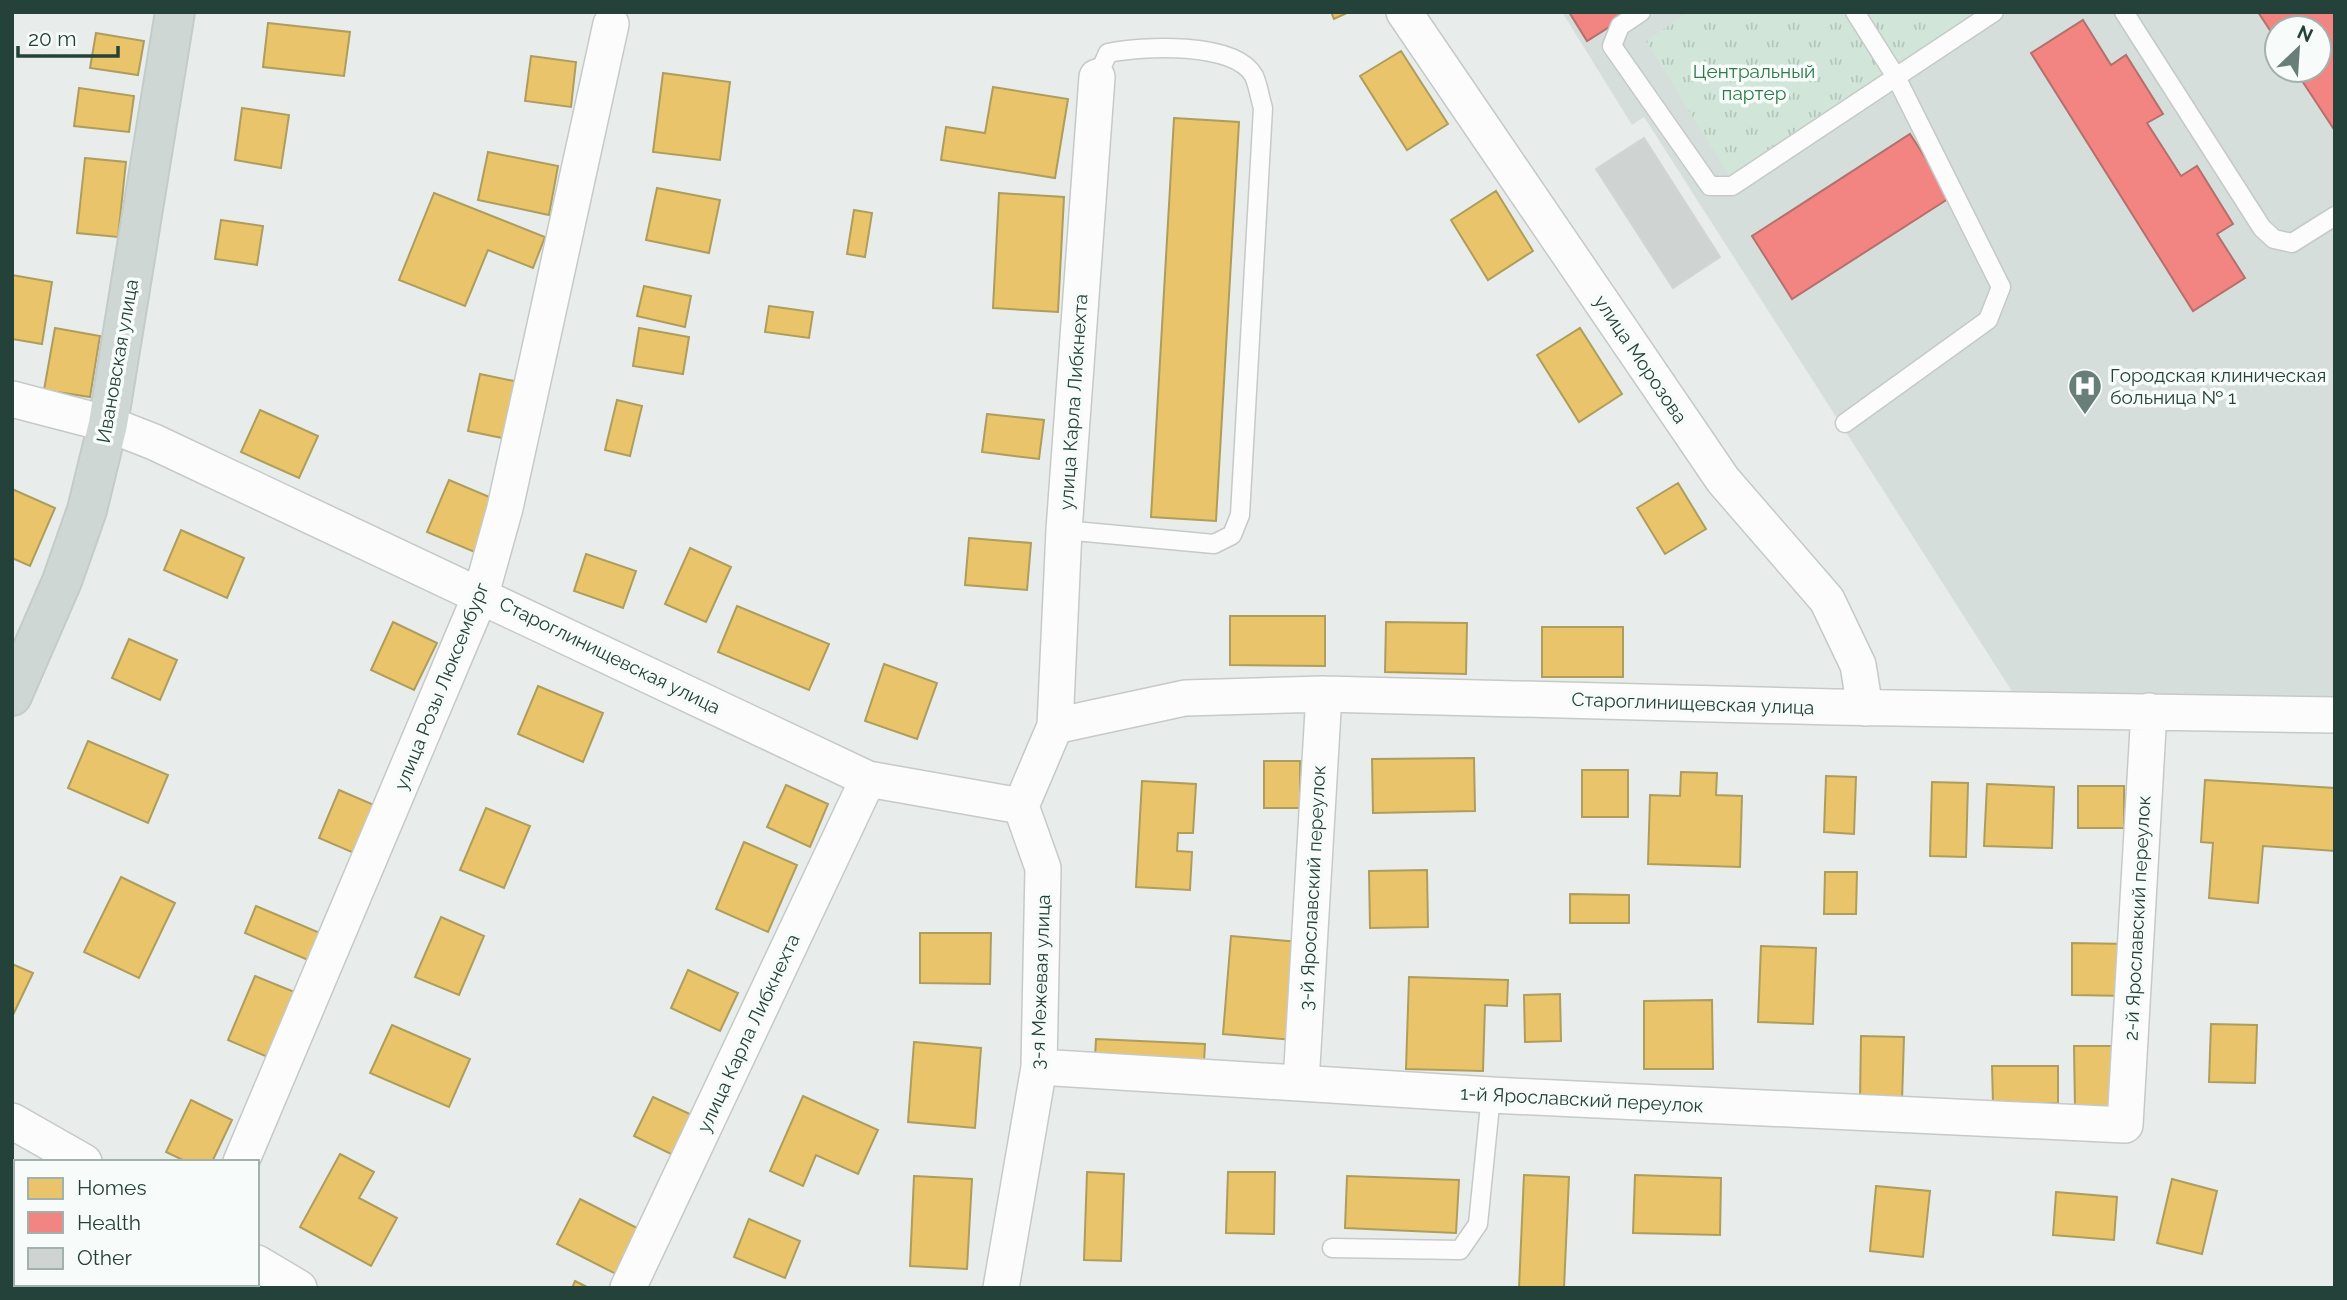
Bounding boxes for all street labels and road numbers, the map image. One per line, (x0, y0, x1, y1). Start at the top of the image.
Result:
street label: Ивановская улица (92, 277, 142, 445)
street label: улица Морозова (1590, 291, 1692, 427)
street label: улица Карла Либкнехта (1054, 293, 1092, 511)
street label: улица Розы Люксембург (389, 579, 493, 793)
street label: Староглинищевская улица (496, 592, 724, 718)
street label: Староглинищевская улица (1571, 688, 1815, 718)
street label: 3-й Ярославский переулок (1295, 765, 1329, 1011)
street label: 2-й Ярославский переулок (2120, 795, 2154, 1041)
street label: 3-я Межевая улица (1026, 894, 1054, 1070)
street label: улица Карла Либкнехта (692, 930, 804, 1136)
street label: 1-й Ярославский переулок (1460, 1082, 1704, 1116)

